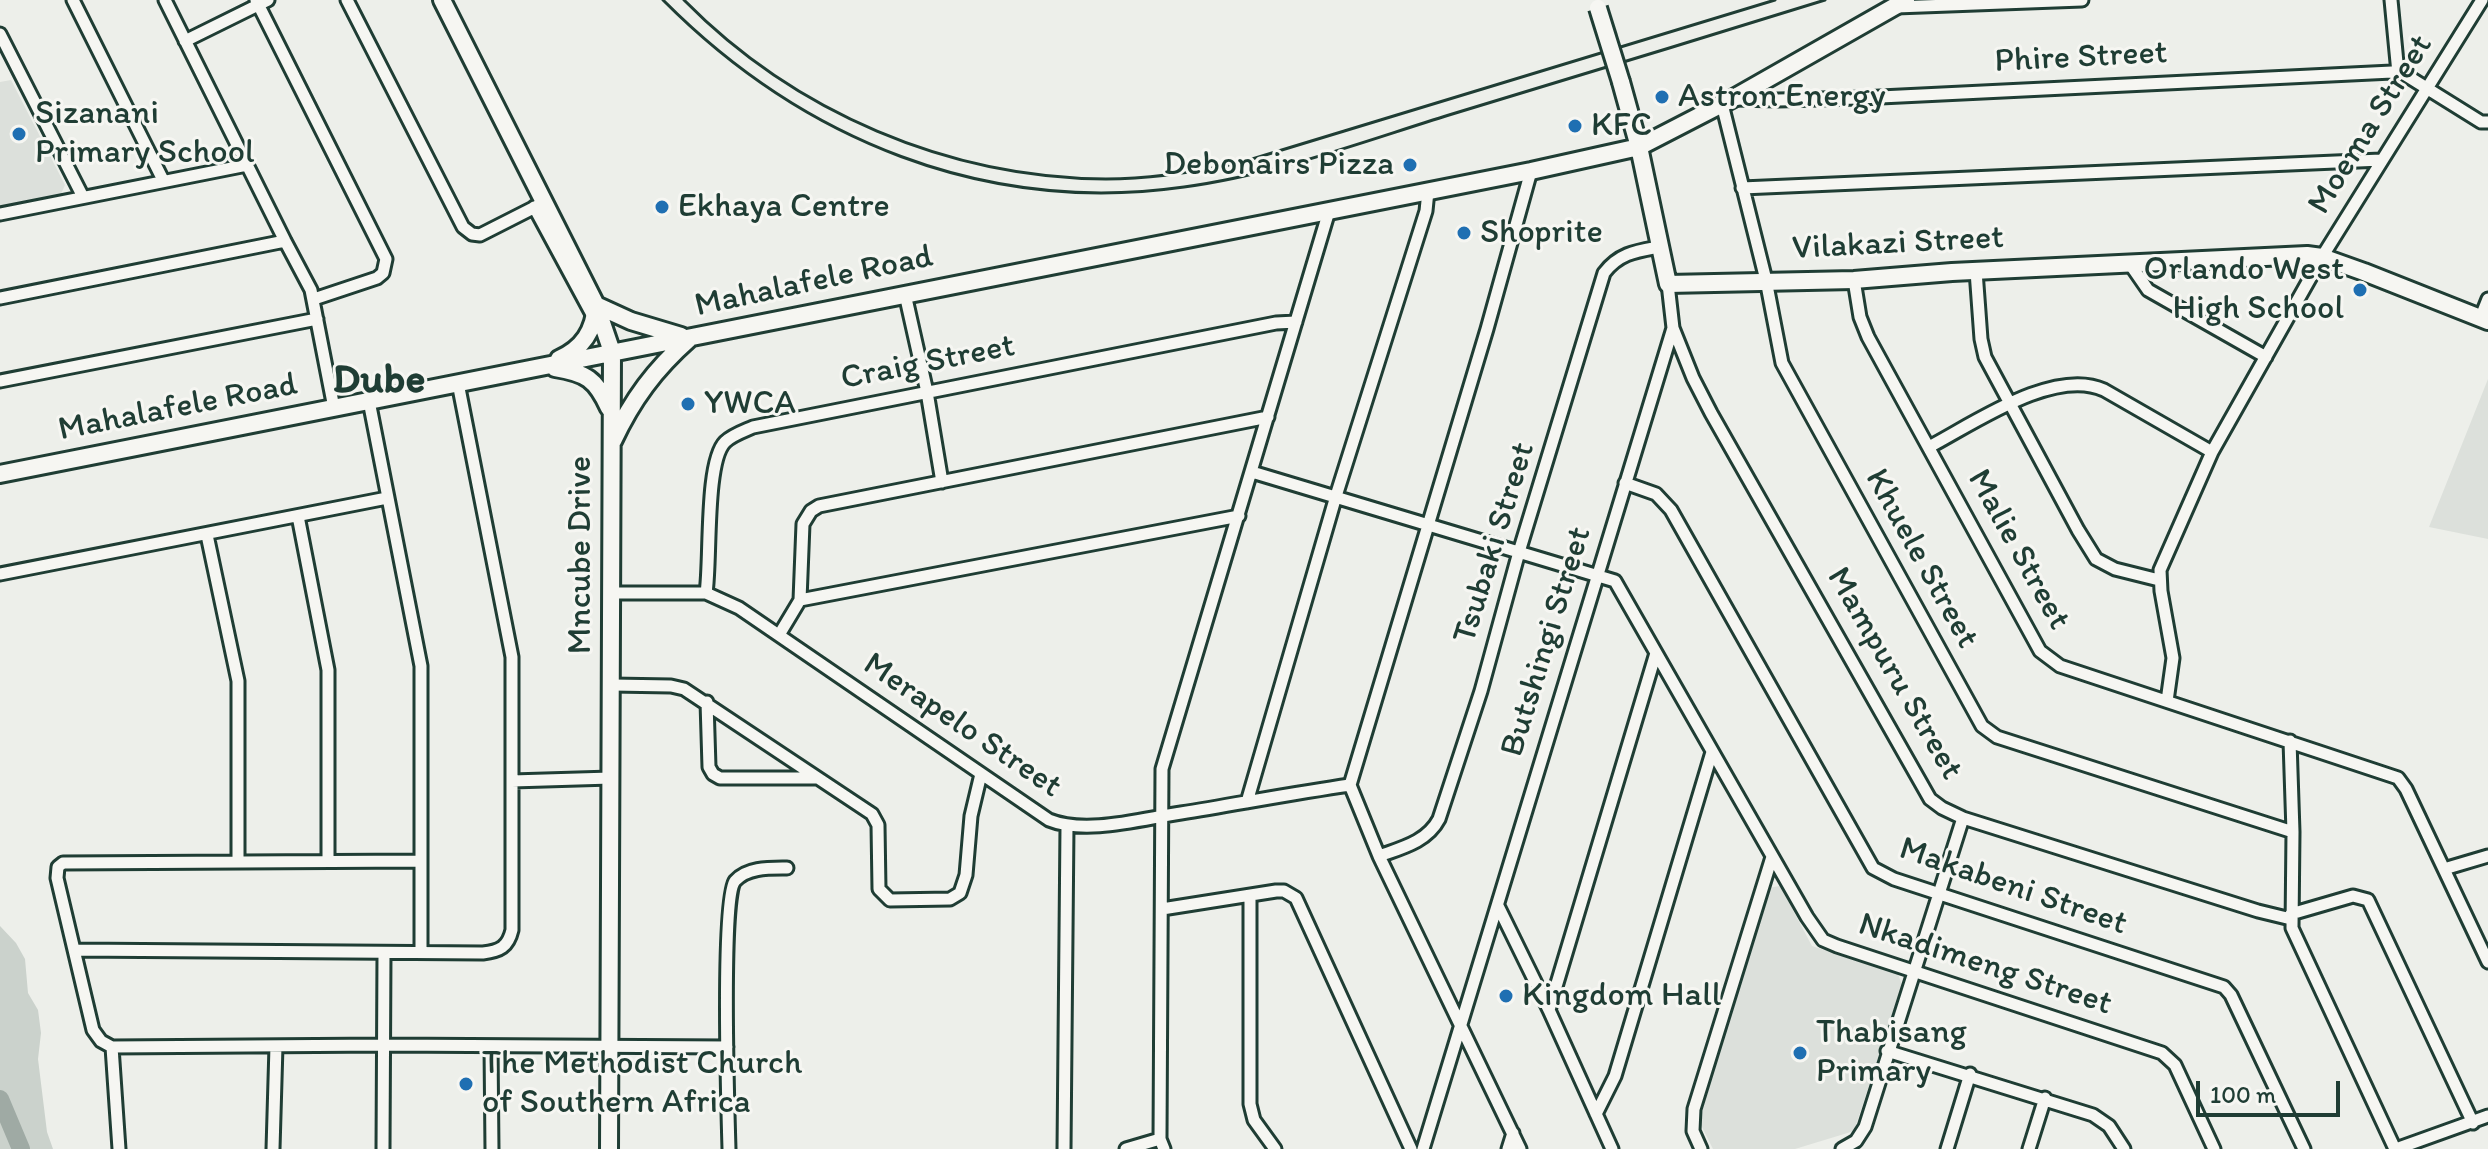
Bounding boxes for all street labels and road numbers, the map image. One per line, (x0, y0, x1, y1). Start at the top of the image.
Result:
street label: Moema Street (2300, 28, 2442, 222)
street label: Phire Street (1994, 33, 2168, 83)
street label: Vilakazi Street (1791, 218, 2005, 270)
street label: Mahalafele Road (691, 237, 937, 327)
street label: Craig Street (838, 326, 1018, 400)
street label: Mahalafele Road (55, 365, 301, 451)
street label: Tsubaki Street (1445, 438, 1545, 648)
street label: Mncube Drive (561, 456, 601, 654)
street label: Khuele Street (1855, 462, 1987, 656)
street label: Malie Street (1957, 463, 2079, 637)
street label: Butshingi Street (1493, 522, 1601, 762)
street label: Mampuru Street (1817, 561, 1971, 787)
street label: Merapelo Street (855, 645, 1069, 807)
street label: Makabeni Street (1894, 829, 2132, 945)
street label: Nkadimeng Street (1853, 905, 2117, 1025)

